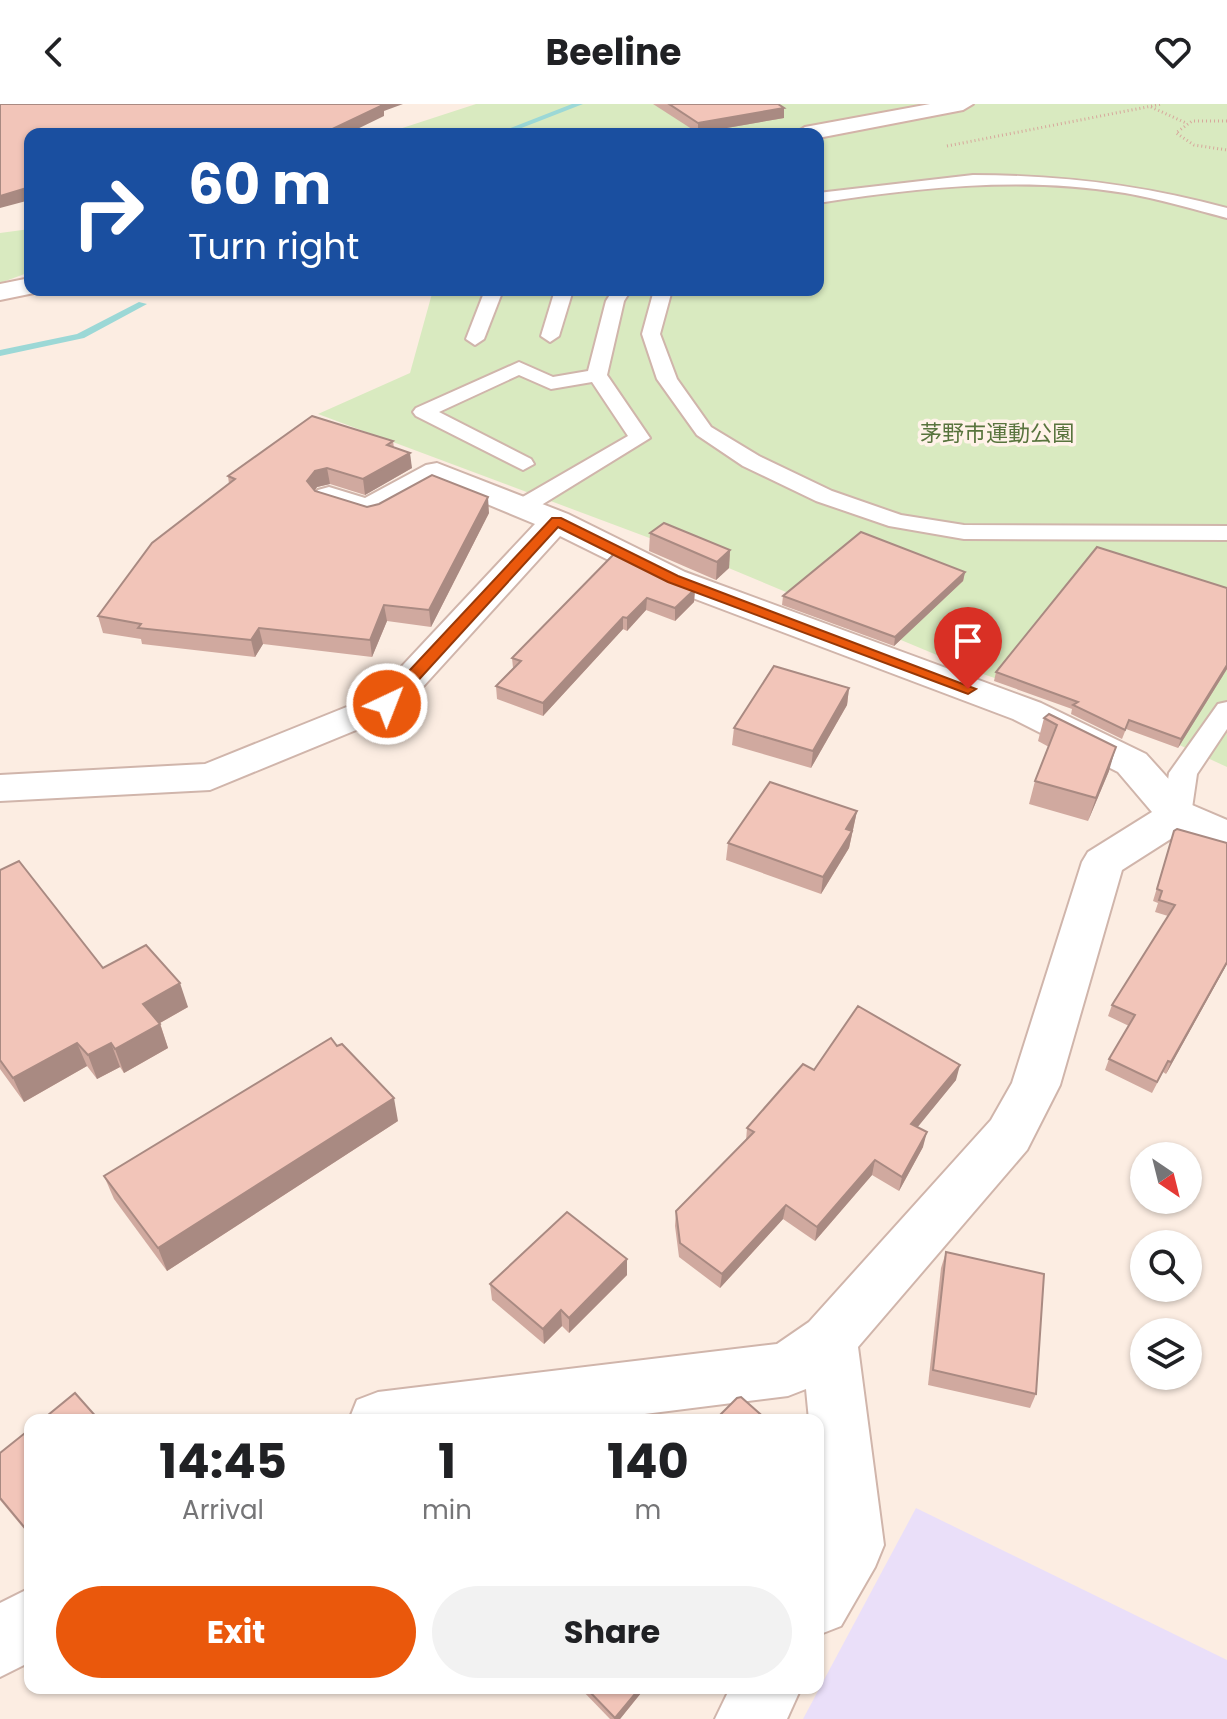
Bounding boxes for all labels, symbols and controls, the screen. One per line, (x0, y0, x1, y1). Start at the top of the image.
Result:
text: Beeline (546, 27, 681, 78)
icon: back (32, 30, 76, 74)
icon: heart (1151, 30, 1195, 74)
text: 60 m (188, 145, 331, 224)
icon: right (56, 160, 160, 264)
text: Turn right (188, 221, 359, 272)
park label: 茅野市運動公園 (920, 418, 1074, 449)
pin (934, 607, 1002, 689)
icon: arrive (946, 619, 990, 663)
position arrow (345, 662, 429, 746)
north arrow (1130, 1142, 1202, 1214)
map controls (1130, 1142, 1202, 1390)
button: search (1130, 1230, 1202, 1302)
button: layers (1130, 1318, 1202, 1390)
text: 14:45 (159, 1428, 287, 1495)
text: 1 (438, 1428, 456, 1495)
text: 140 (607, 1428, 689, 1495)
text: Arrival (182, 1492, 264, 1528)
text: min (422, 1492, 472, 1528)
text: m (635, 1492, 661, 1528)
button: Exit (56, 1586, 416, 1678)
button: Share (432, 1586, 792, 1678)

